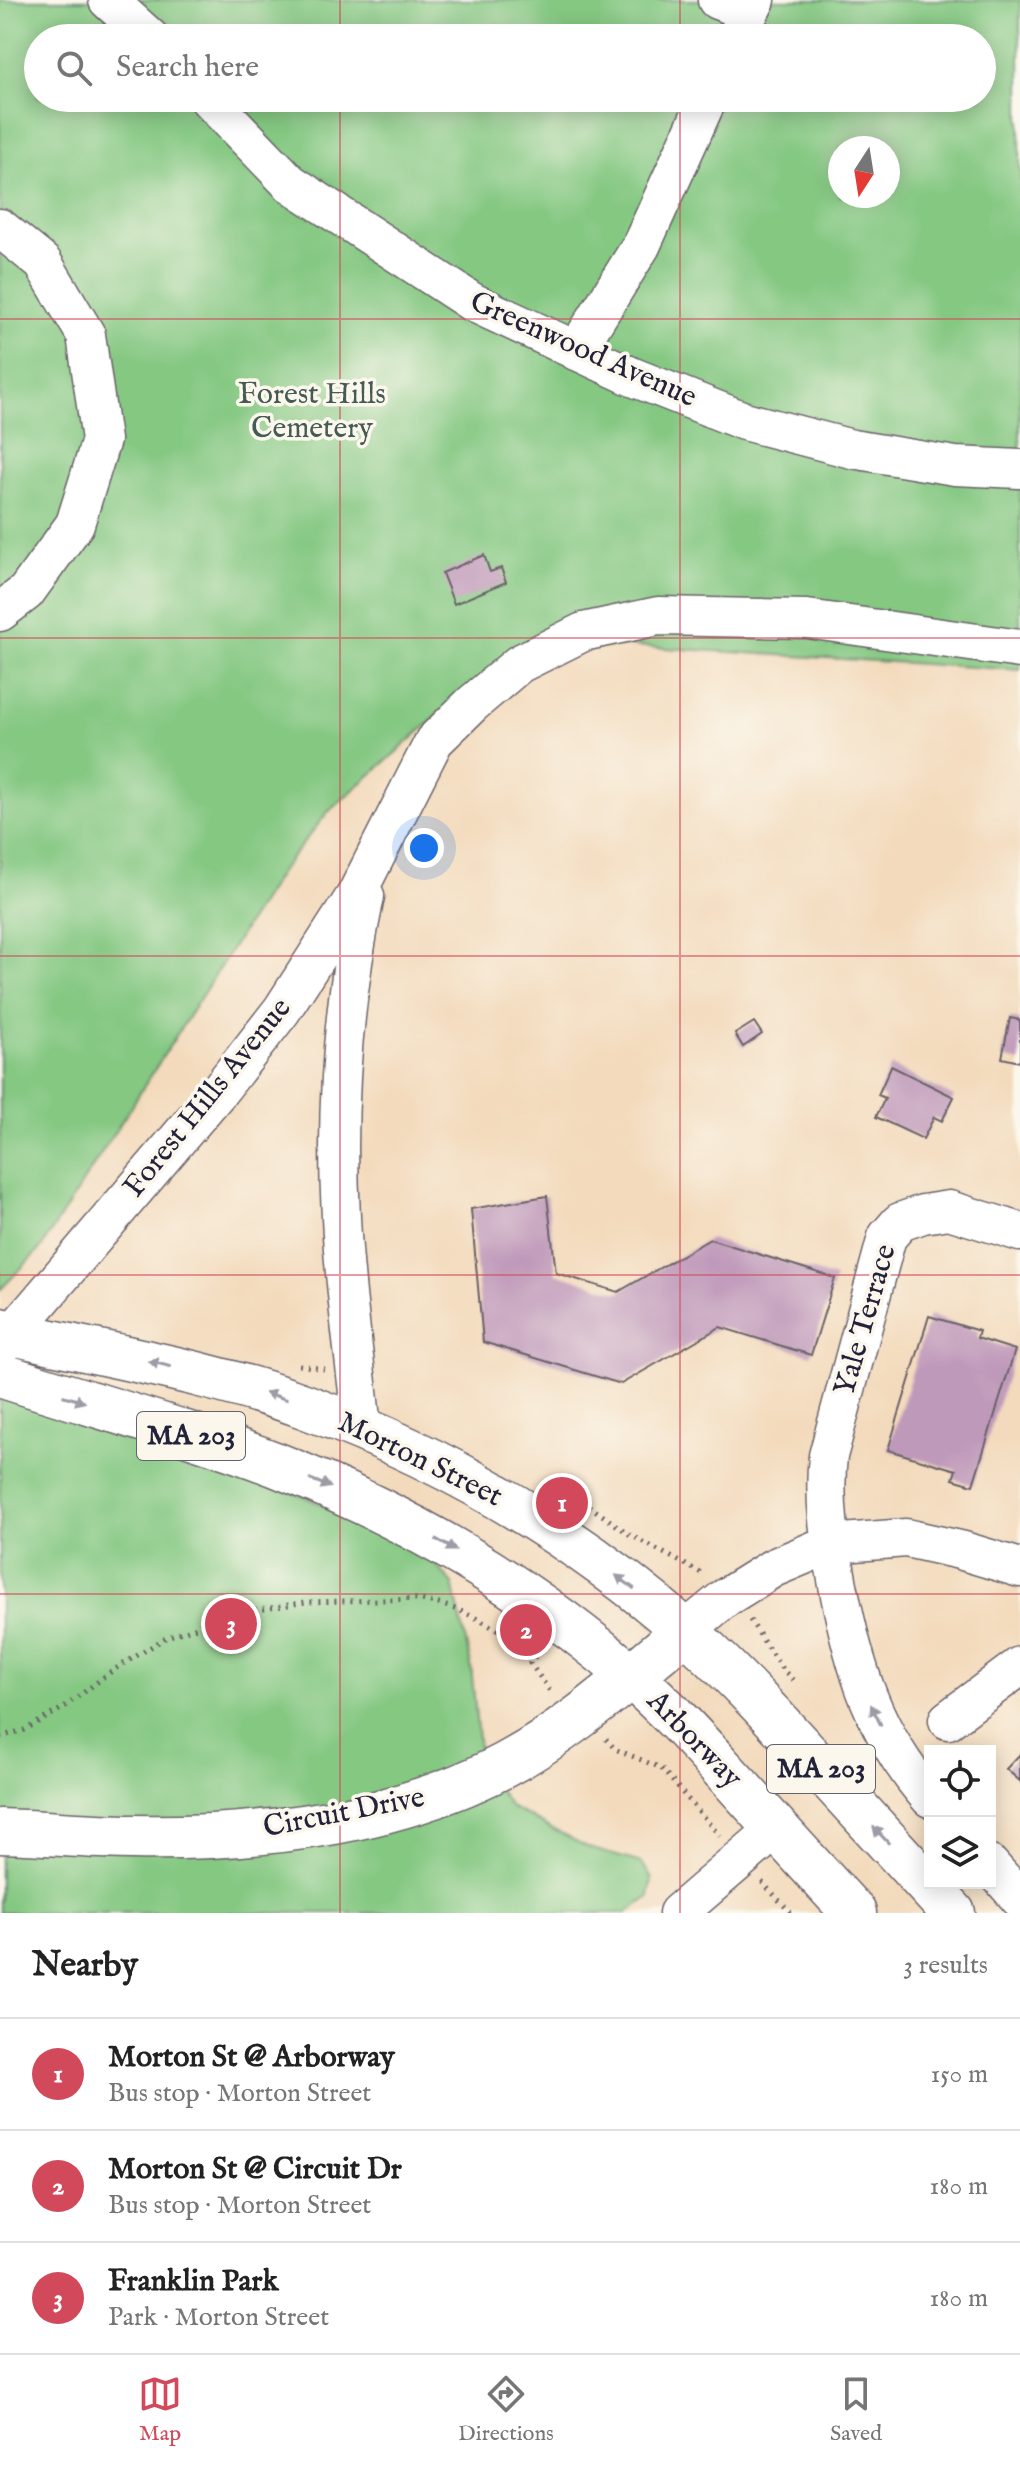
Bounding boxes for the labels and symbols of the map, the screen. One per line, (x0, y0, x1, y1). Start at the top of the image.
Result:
north arrow (828, 136, 900, 208)
street label: Greenwood Avenue (464, 283, 702, 417)
park label: Forest Hills Cemetery (238, 376, 386, 448)
your location (404, 828, 444, 868)
street label: Forest Hills Avenue (116, 990, 300, 1206)
street label: Yale Terrace (826, 1240, 906, 1400)
one-way arrow (148, 1357, 173, 1370)
one-way arrow (264, 1390, 288, 1402)
one-way arrow (63, 1393, 87, 1406)
street label: Morton Street (332, 1404, 508, 1516)
road number: MA 203 (137, 1412, 245, 1460)
pin: 1 (536, 1473, 588, 1533)
one-way arrow (308, 1477, 332, 1490)
one-way arrow (434, 1538, 457, 1552)
one-way arrow (614, 1574, 635, 1590)
pin: 3 (205, 1594, 257, 1654)
pin: 2 (500, 1600, 552, 1660)
street label: Arborway (637, 1682, 750, 1797)
one-way arrow (869, 1703, 883, 1726)
road number: MA 203 (767, 1745, 875, 1793)
street label: Circuit Drive (260, 1779, 428, 1847)
one-way arrow (873, 1825, 891, 1844)

